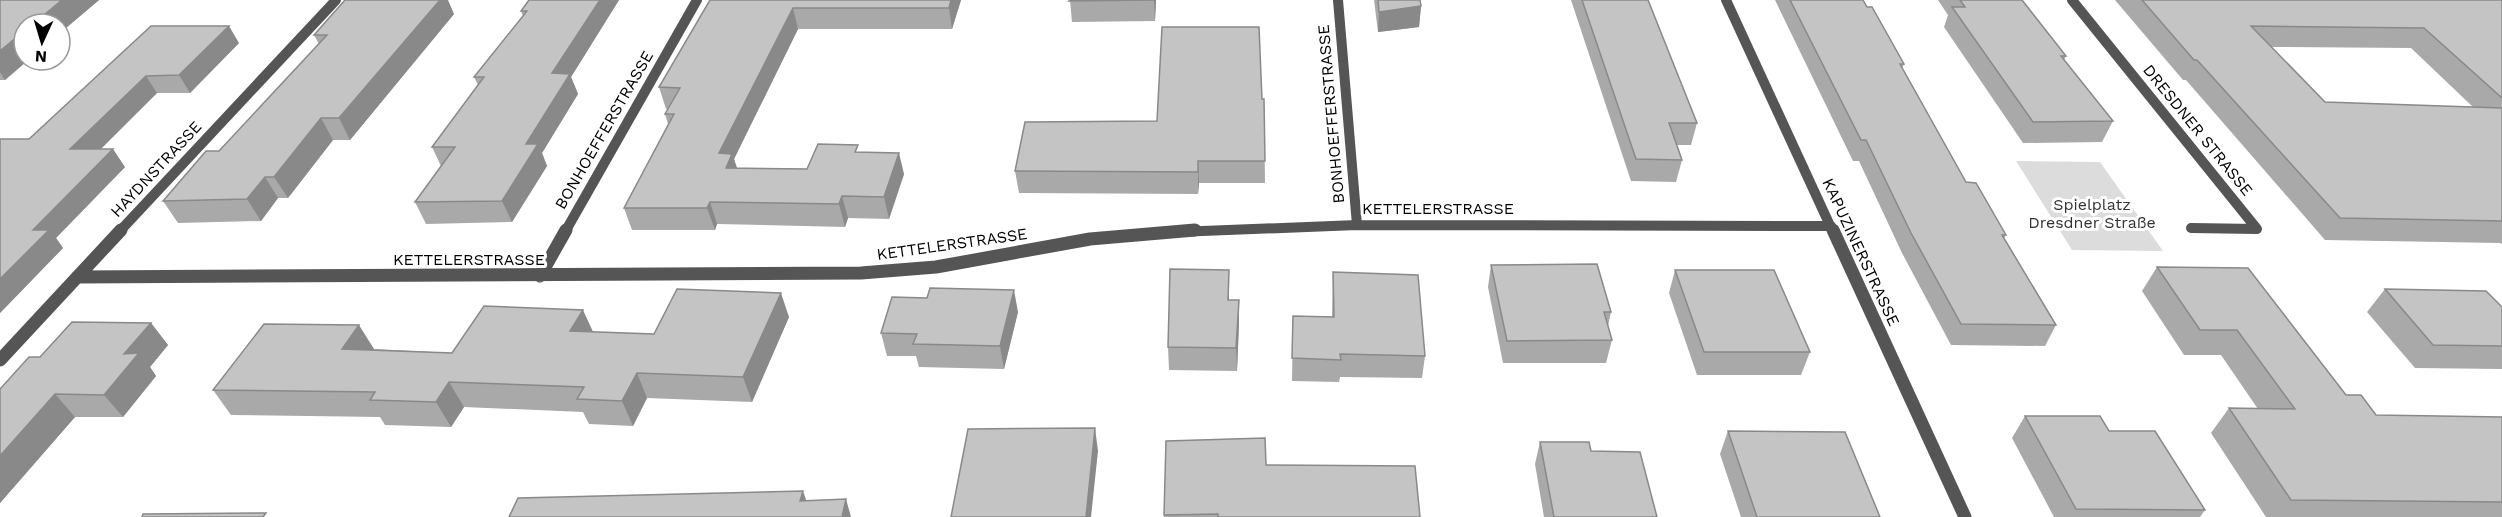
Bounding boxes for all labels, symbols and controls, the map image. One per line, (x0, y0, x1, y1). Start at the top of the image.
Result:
north arrow (12, 12, 72, 72)
street label: BONHOEFFERSTRASSE (1314, 24, 1348, 204)
text: N (34, 47, 48, 66)
street label: BONHOEFFERSTRASSE (551, 47, 657, 213)
street label: DRESDNER STRASSE (2139, 61, 2257, 199)
street label: HAYDNSTRASSE (107, 117, 205, 221)
street label: KAPUZINERSTRASSE (1818, 175, 1904, 329)
park label: Spielplatz Dresdner Straße (2028, 195, 2156, 232)
street label: KETTELERSTRASSE (1362, 199, 1514, 218)
street label: KETTELERSTRASSE (875, 224, 1029, 264)
street label: KETTELERSTRASSE (393, 250, 545, 269)

